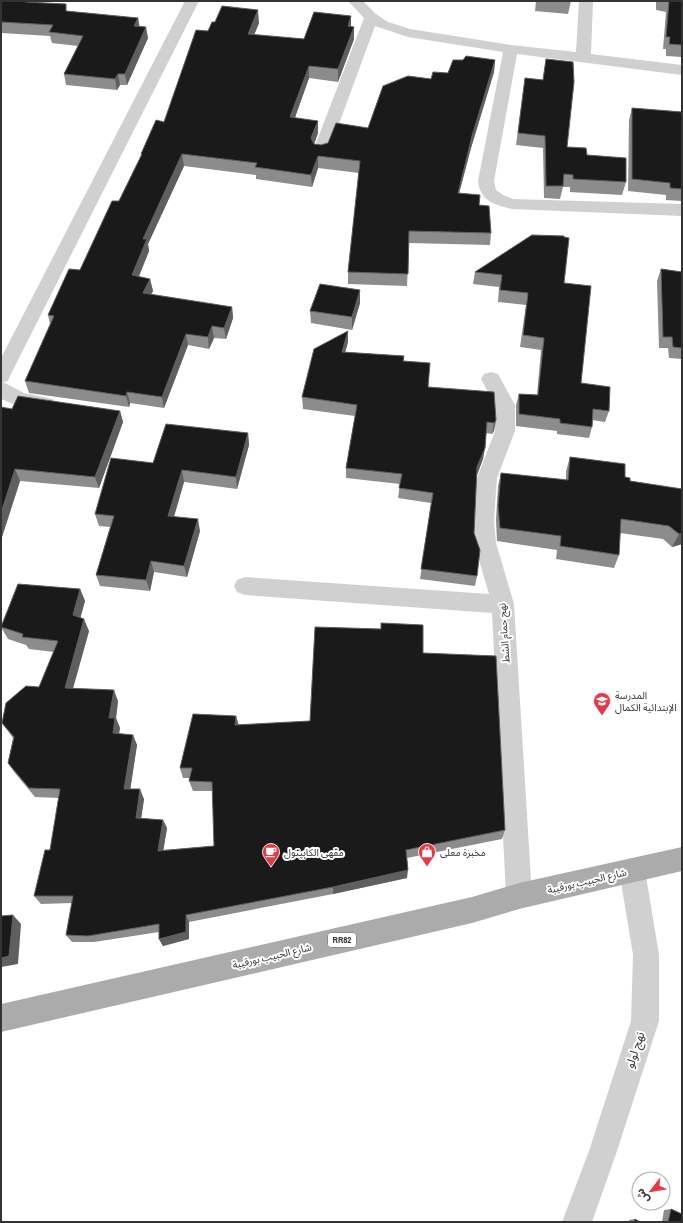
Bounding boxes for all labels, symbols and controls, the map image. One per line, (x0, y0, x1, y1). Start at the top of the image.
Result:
street label: نهج حمام الشط (495, 602, 515, 663)
place label: المدرسة الإبتدائية الكمال (615, 689, 677, 714)
school or university icon: المدرسة الإبتدائية الكمال (592, 691, 612, 716)
cafe icon: مقهى الكابيتول (261, 842, 281, 867)
shop icon: مخبزة معلى (417, 842, 437, 867)
place label: مقهى الكابيتول (284, 846, 344, 859)
place label: مخبزة معلى (440, 846, 486, 859)
street label: شارع الحبيب بورقيبة (546, 866, 628, 897)
road number: RR82 (328, 933, 356, 947)
street label: شارع الحبيب بورقيبة (231, 941, 313, 972)
street label: نهج لولو (622, 1030, 649, 1071)
north arrow (631, 1171, 671, 1211)
text: ش (633, 1186, 652, 1206)

